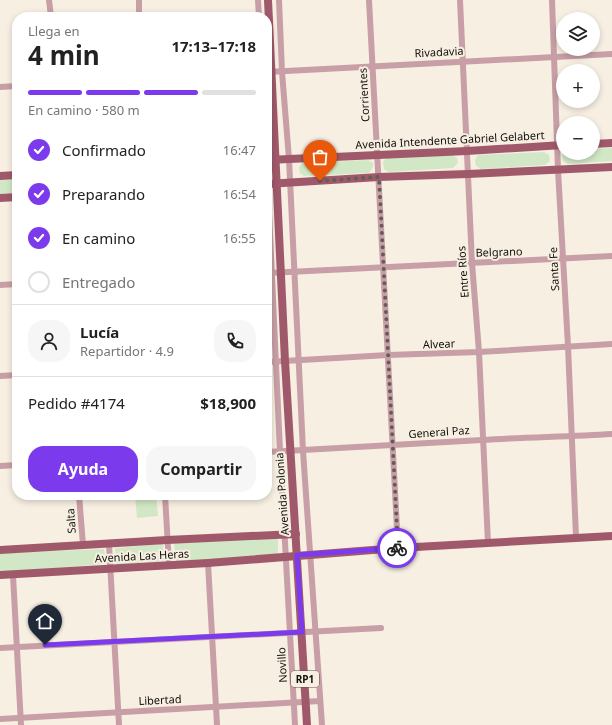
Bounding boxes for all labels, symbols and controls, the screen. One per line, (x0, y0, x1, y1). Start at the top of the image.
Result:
map controls (556, 12, 600, 160)
button: layers (556, 12, 600, 56)
text: Llega en (28, 22, 80, 40)
text: 17:13–17:18 (171, 36, 256, 56)
text: 4 min (28, 37, 100, 73)
street label: Rivadavia (414, 43, 464, 60)
button: + (556, 64, 600, 108)
street label: Corrientes (355, 68, 372, 122)
text: En camino · 580 m (28, 101, 140, 119)
button: − (556, 116, 600, 160)
street label: Avenida Intendente Gabriel Gelabert (355, 127, 545, 152)
icon: check (28, 139, 50, 161)
text: Confirmado (62, 140, 146, 160)
pin (303, 140, 337, 181)
text: 16:47 (223, 141, 256, 159)
icon: bag (309, 146, 331, 168)
icon: check (28, 183, 50, 205)
text: Preparando (62, 184, 145, 204)
text: 16:54 (223, 185, 256, 203)
icon: check (28, 227, 50, 249)
text: En camino (62, 228, 135, 248)
text: 16:55 (223, 229, 256, 247)
street label: Belgrano (475, 243, 523, 260)
street label: Entre Ríos (453, 246, 472, 298)
street label: Santa Fe (545, 247, 562, 291)
text: Entregado (62, 272, 135, 292)
button: person (28, 320, 70, 362)
button: phone (214, 320, 256, 362)
text: Lucía (80, 322, 119, 342)
street label: Alvear (423, 335, 456, 352)
text: Repartidor · 4.9 (80, 342, 174, 360)
text: Pedido #4174 (28, 393, 125, 413)
text: $18,900 (200, 393, 256, 413)
street label: General Paz (408, 422, 470, 441)
button: Ayuda (28, 446, 138, 492)
button: Compartir (146, 446, 256, 492)
street label: Avenida Polonia (271, 452, 292, 536)
street label: Salta (62, 508, 79, 534)
courier (377, 528, 417, 568)
icon: bike (386, 537, 408, 559)
street label: Avenida Las Heras (94, 546, 190, 565)
pin (28, 604, 62, 645)
icon: home (34, 610, 56, 632)
street label: Novillo (273, 647, 290, 683)
road number: RP1 (291, 671, 319, 687)
street label: Libertad (138, 691, 182, 708)

